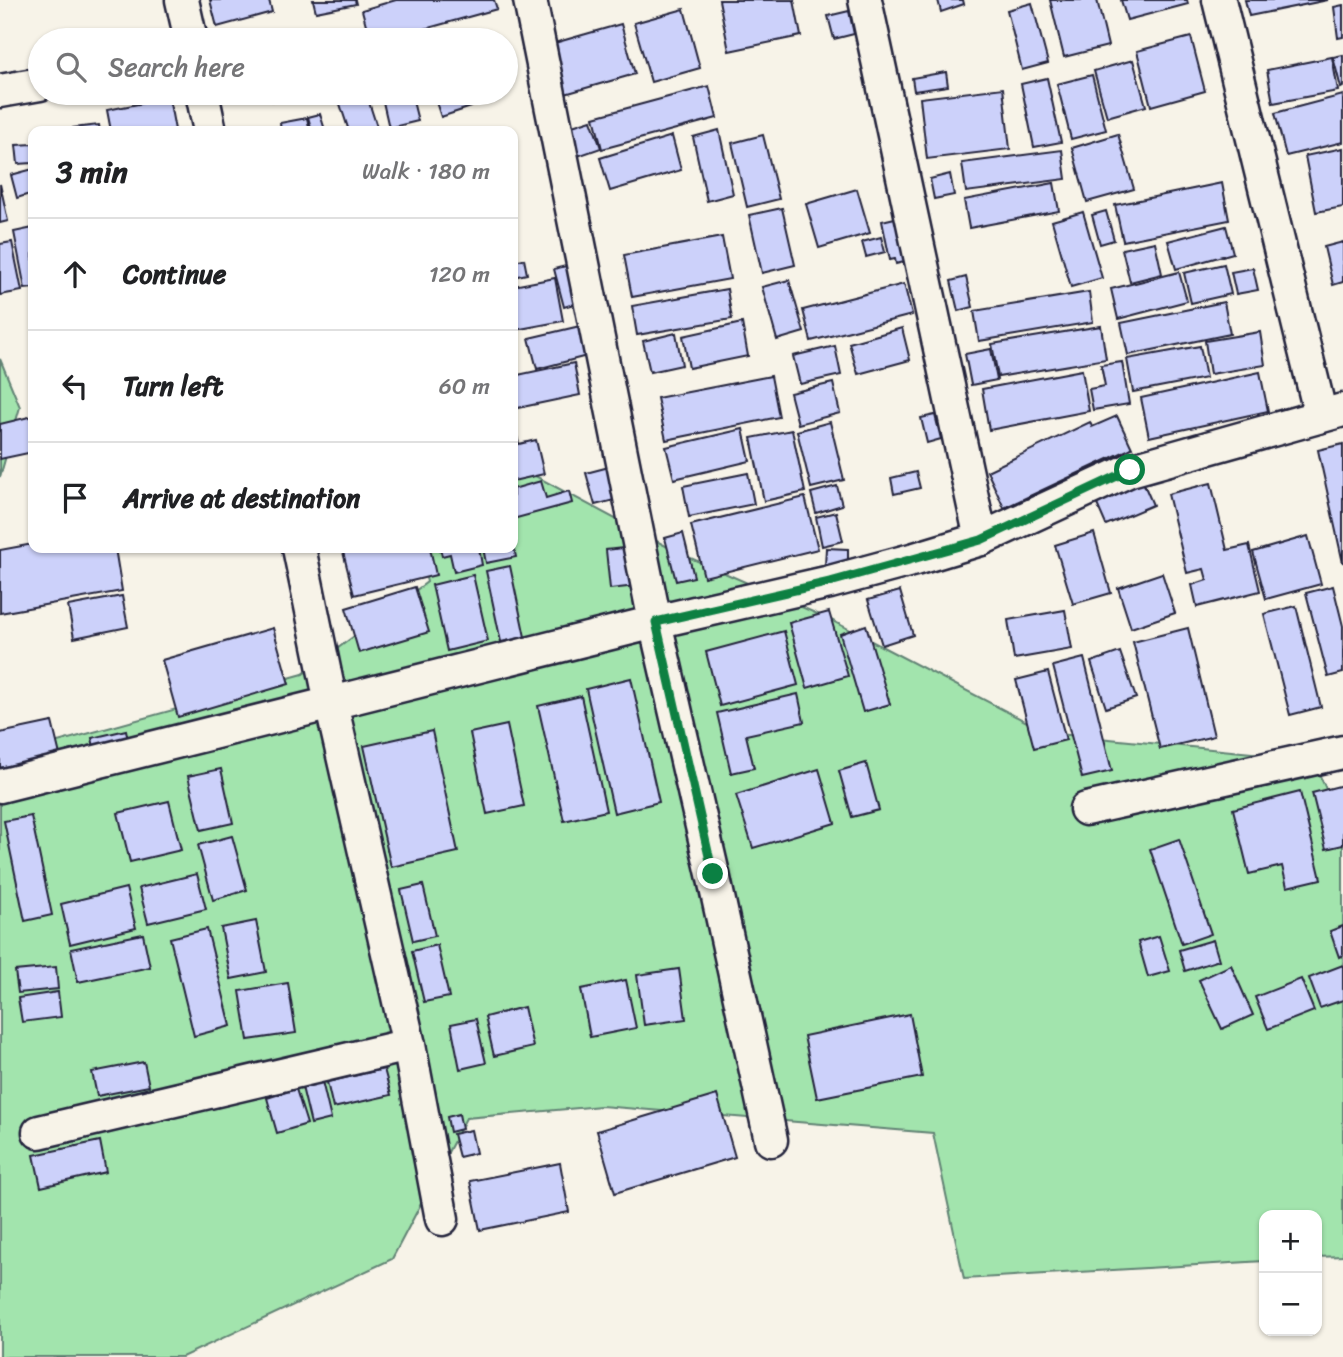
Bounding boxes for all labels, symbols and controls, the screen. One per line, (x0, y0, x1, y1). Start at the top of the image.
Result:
search box (28, 28, 518, 105)
text: Search here (108, 44, 245, 90)
icon: search (52, 48, 90, 86)
text: 3 min (56, 145, 128, 199)
text: Walk · 180 m (362, 151, 490, 192)
text: Continue (123, 251, 226, 297)
text: 120 m (429, 254, 490, 295)
icon: ahead (56, 255, 94, 293)
text: Turn left (123, 363, 223, 409)
text: 60 m (439, 366, 490, 407)
icon: left (56, 367, 94, 405)
route start (1114, 454, 1145, 485)
text: Arrive at destination (123, 475, 360, 521)
icon: arrive (56, 479, 94, 517)
route end (697, 858, 728, 889)
map controls (1259, 1210, 1322, 1336)
button: + (1259, 1210, 1322, 1273)
button: − (1259, 1273, 1322, 1336)

